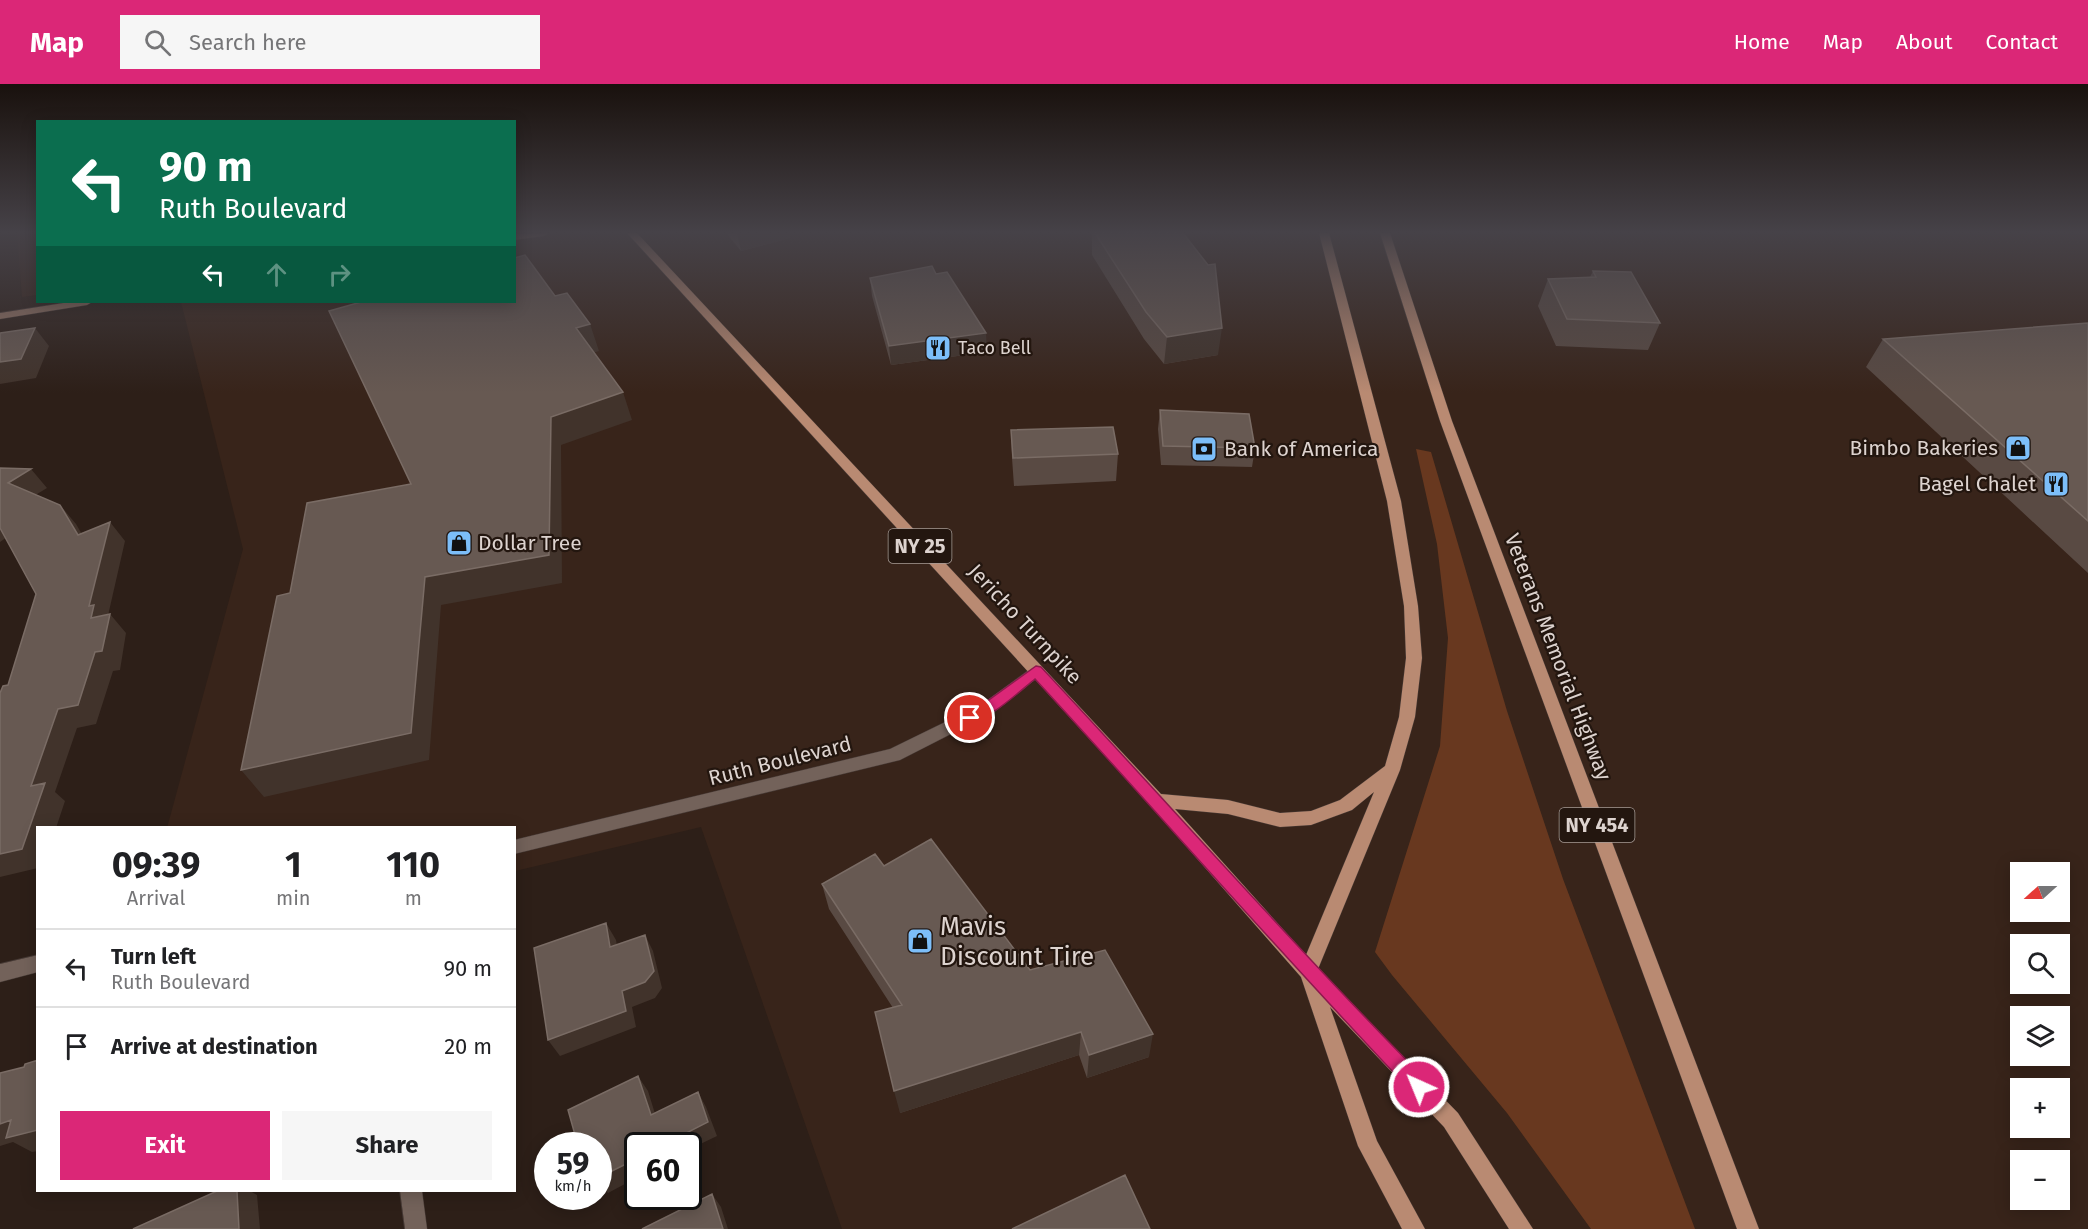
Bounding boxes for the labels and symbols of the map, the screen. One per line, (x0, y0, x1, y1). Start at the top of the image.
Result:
restaurant icon: Taco Bell (923, 333, 953, 363)
place label: Taco Bell (958, 337, 1031, 359)
shop icon: Bimbo Bakeries (2003, 433, 2033, 463)
bank icon: Bank of America (1189, 434, 1219, 464)
place label: Bimbo Bakeries (1850, 435, 1998, 461)
place label: Bank of America (1224, 436, 1378, 462)
restaurant icon: Bagel Chalet (2041, 469, 2071, 499)
place label: Bagel Chalet (1918, 471, 2036, 497)
shop icon: Dollar Tree (444, 528, 474, 558)
road number: NY 25 (888, 529, 952, 563)
place label: Dollar Tree (478, 530, 582, 556)
street label: Veterans Memorial Highway (1499, 530, 1617, 785)
street label: Jericho Turnpike (963, 558, 1087, 690)
pin (944, 692, 995, 743)
street label: Ruth Boulevard (706, 731, 854, 791)
road number: NY 454 (1560, 808, 1634, 842)
north arrow (2010, 862, 2070, 922)
place label: Mavis Discount Tire (940, 911, 1094, 972)
shop icon: Mavis Discount Tire (905, 926, 935, 956)
position arrow (1387, 1055, 1451, 1119)
speed limit sign: 60 (624, 1132, 702, 1210)

